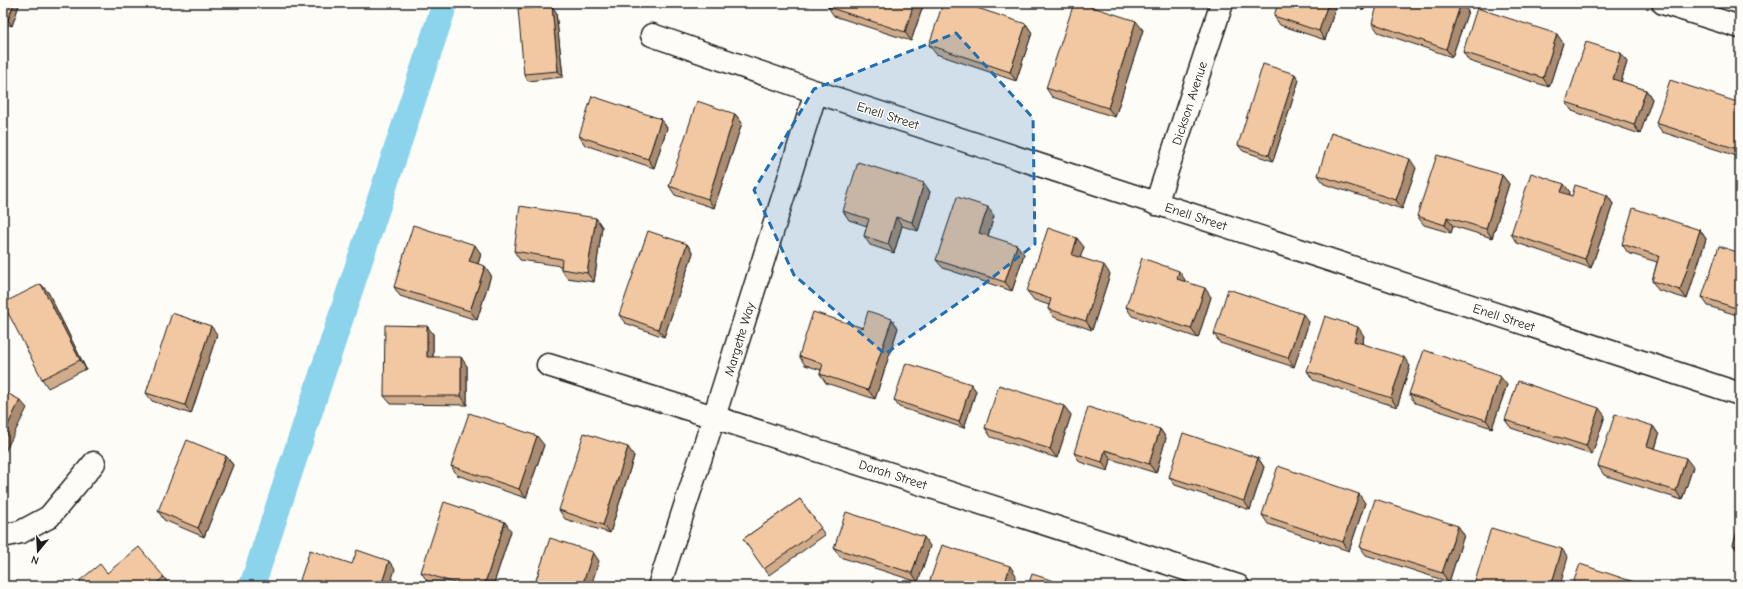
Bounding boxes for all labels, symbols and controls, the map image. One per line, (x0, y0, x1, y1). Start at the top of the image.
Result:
street label: Dickson Avenue (1169, 59, 1210, 147)
street label: Enell Street (855, 98, 922, 133)
street label: Enell Street (1163, 199, 1230, 234)
street label: Margette Way (721, 300, 758, 378)
street label: Enell Street (1471, 300, 1538, 335)
street label: Darah Street (857, 456, 930, 493)
north arrow (18, 531, 58, 571)
text: N (30, 553, 40, 567)

